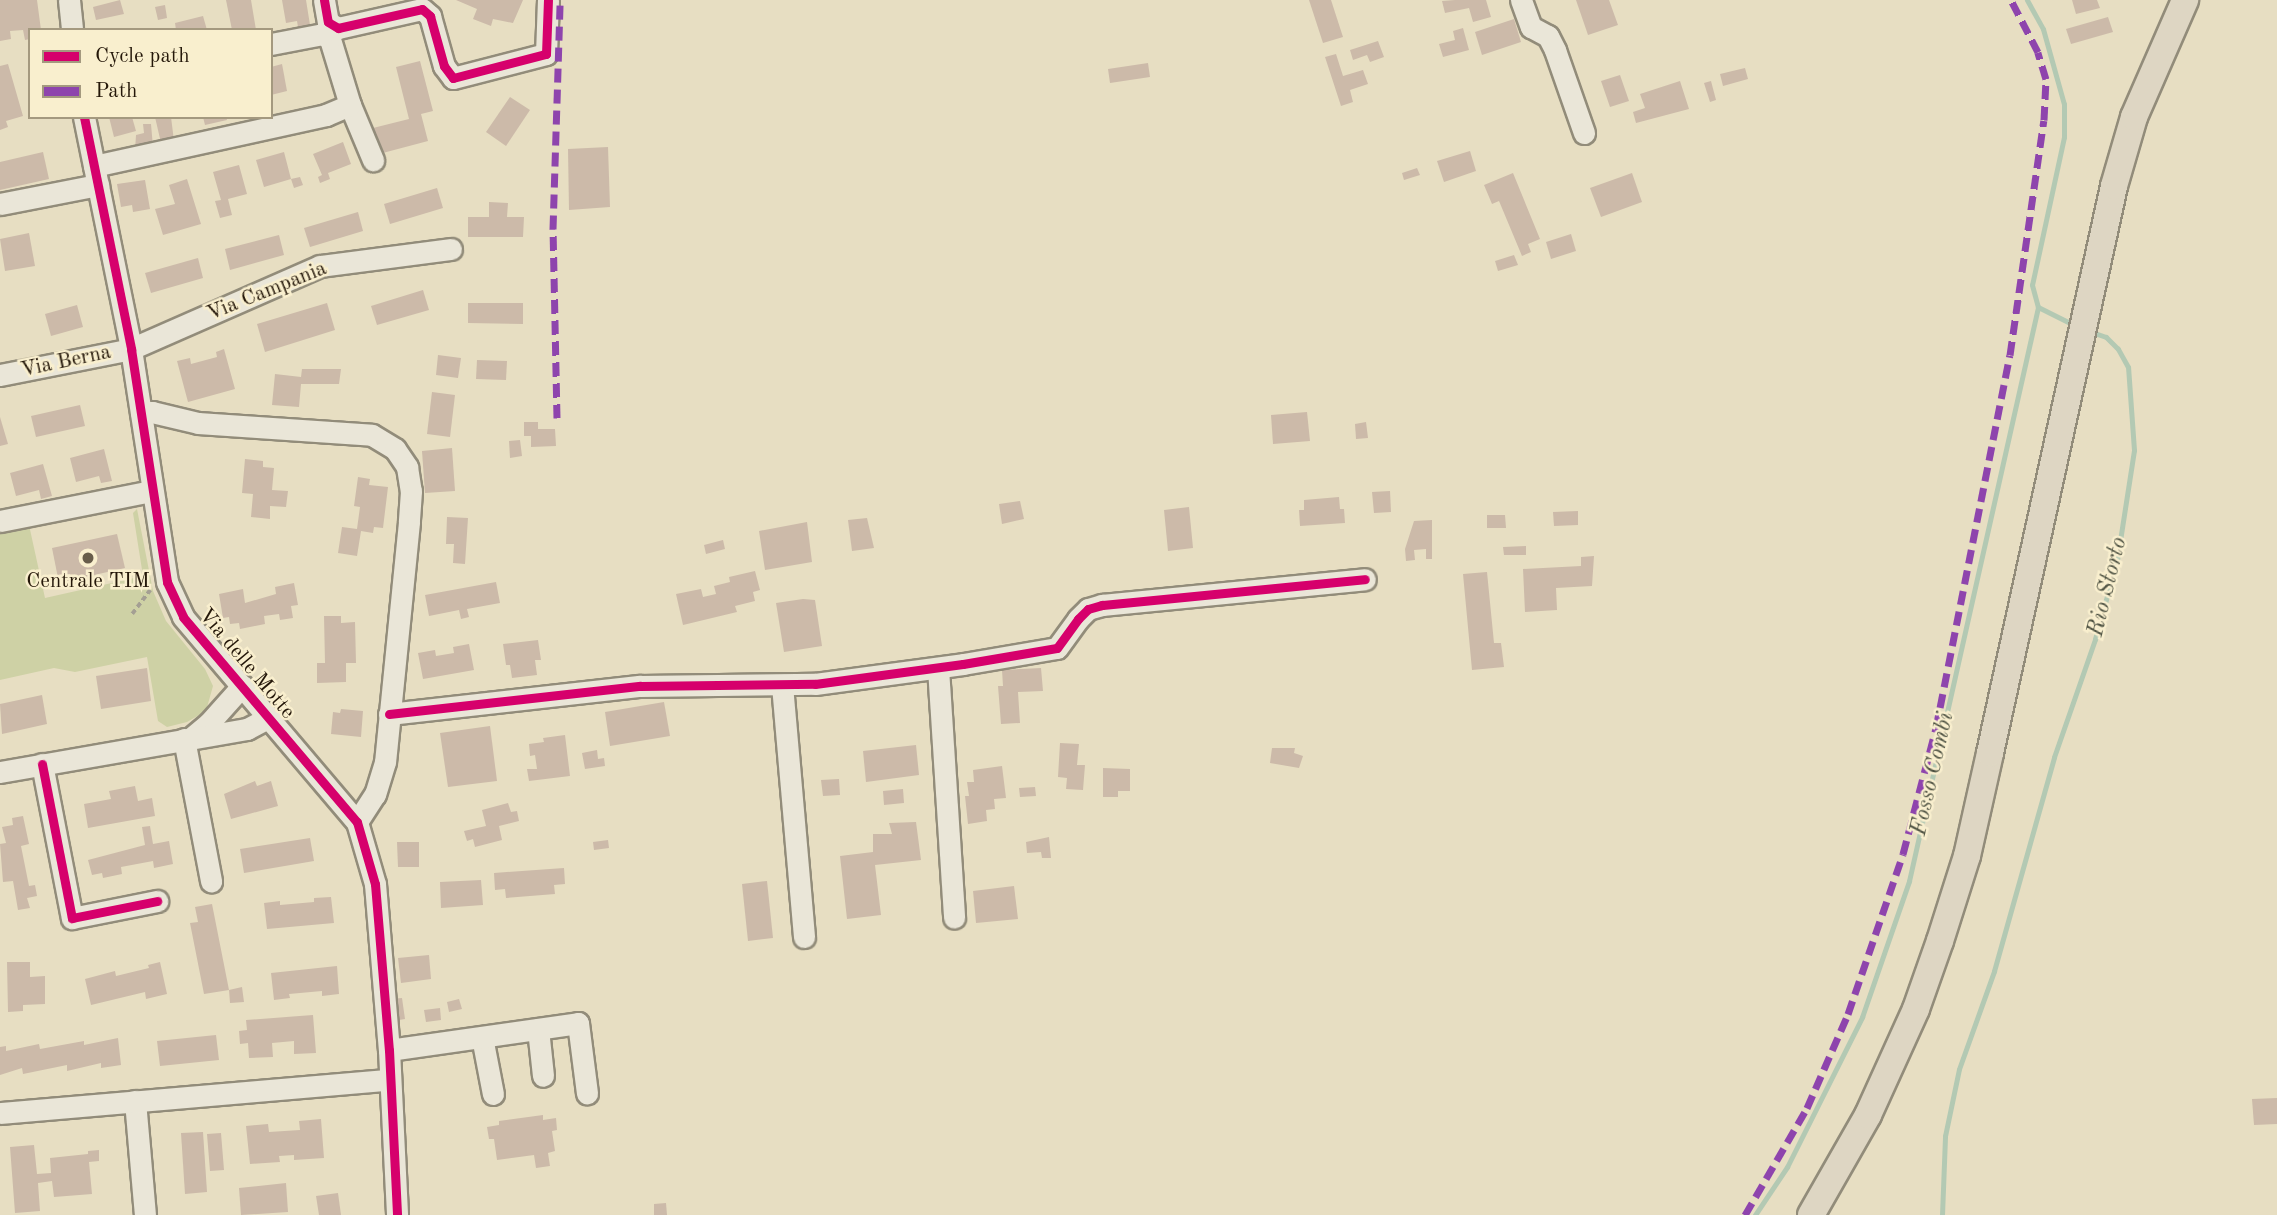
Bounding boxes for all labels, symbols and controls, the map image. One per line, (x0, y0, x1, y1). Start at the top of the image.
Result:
legend (28, 28, 273, 119)
text: Cycle path (95, 46, 190, 67)
text: Path (95, 81, 138, 102)
street label: Via Campania (203, 257, 331, 327)
street label: Via Berna (19, 340, 113, 384)
water label: Rio Storto (2082, 534, 2134, 640)
marker: Centrale TIM (80, 550, 96, 566)
place label: Centrale TIM (26, 569, 150, 595)
street label: Via delle Motte (192, 603, 300, 725)
water label: Fosso Combi (1905, 710, 1961, 838)

